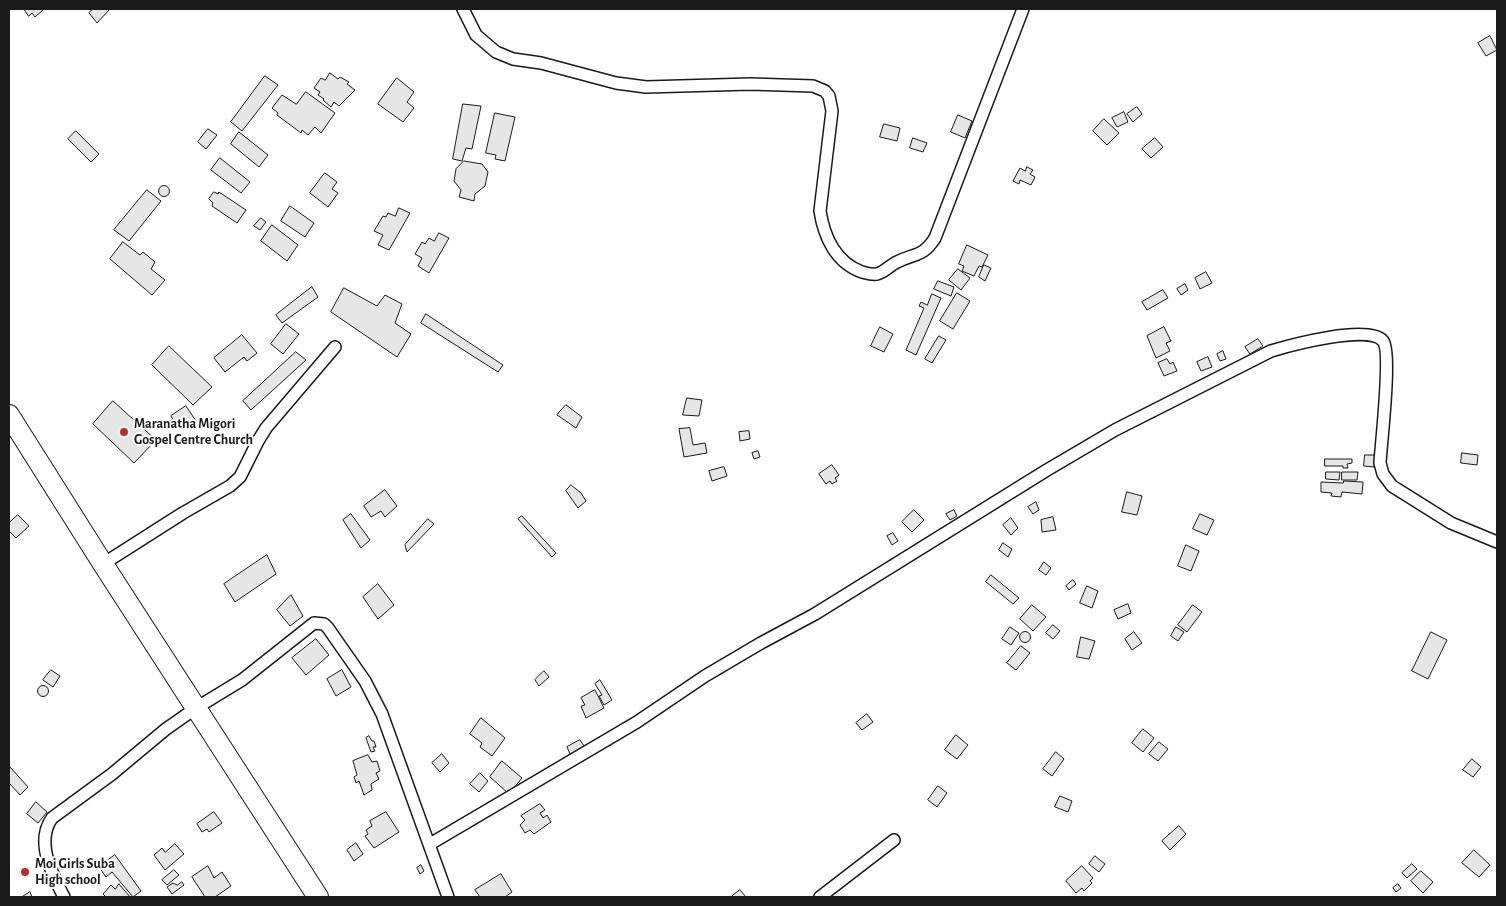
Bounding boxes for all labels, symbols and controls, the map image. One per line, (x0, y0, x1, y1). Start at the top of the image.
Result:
place label: Maranatha Migori Gospel Centre Church (134, 416, 253, 448)
marker: Maranatha Migori Gospel Centre Church (118, 426, 130, 438)
place label: Moi Girls Suba High school (35, 856, 115, 889)
marker: Moi Girls Suba High school (19, 866, 31, 878)

